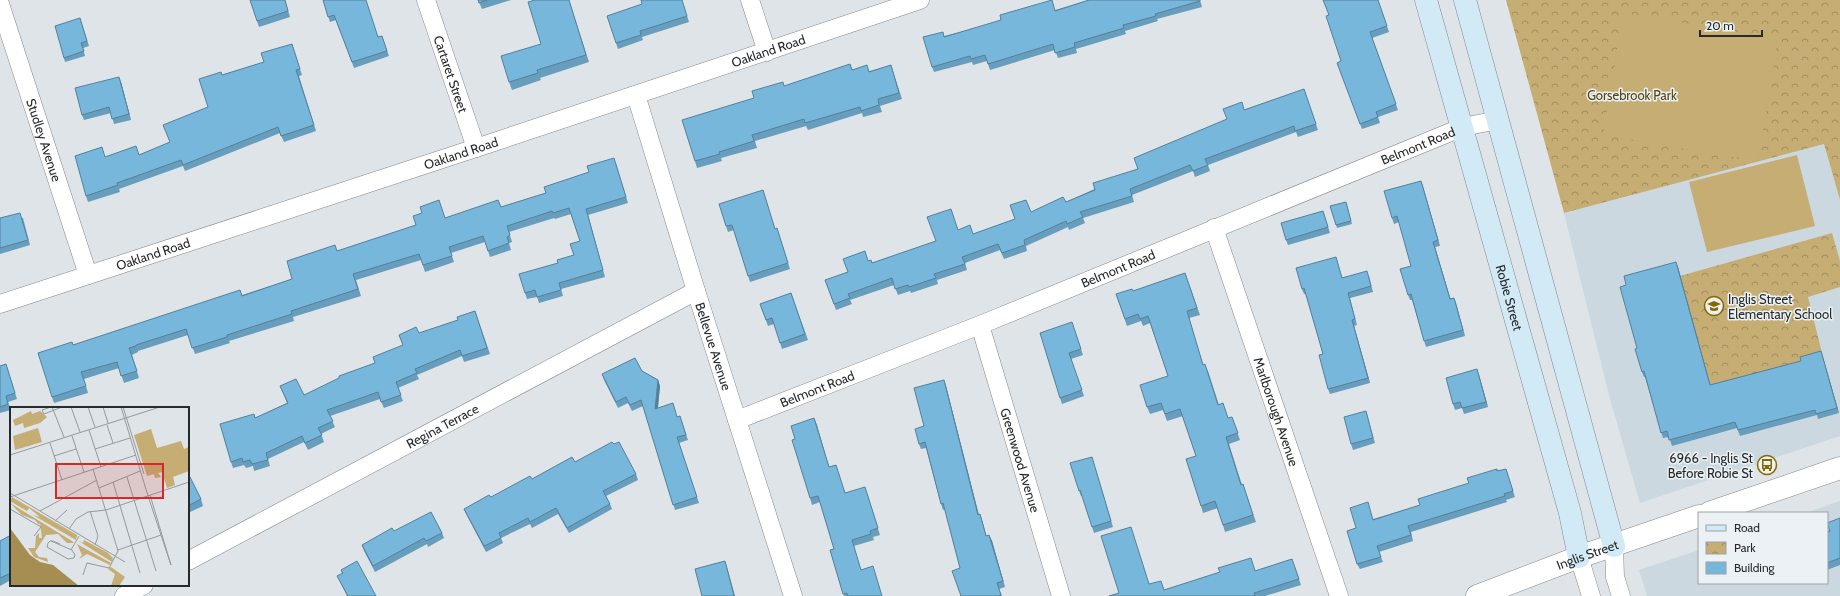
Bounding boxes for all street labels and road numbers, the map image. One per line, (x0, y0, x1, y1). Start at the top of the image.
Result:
street label: Oakland Road (729, 31, 807, 70)
street label: Cartaret Street (431, 33, 472, 115)
street label: Studley Avenue (23, 97, 65, 184)
street label: Belmont Road (1378, 123, 1457, 168)
street label: Oakland Road (422, 133, 500, 173)
street label: Oakland Road (114, 234, 192, 273)
street label: Belmont Road (1078, 246, 1157, 291)
street label: Robie Street (1493, 263, 1527, 333)
street label: Bellevue Avenue (692, 300, 735, 392)
street label: Marlborough Avenue (1250, 355, 1302, 469)
street label: Belmont Road (777, 367, 857, 410)
street label: Regina Terrace (403, 400, 482, 452)
street label: Greenwood Avenue (997, 406, 1044, 515)
street label: Inglis Street (1554, 536, 1621, 573)

